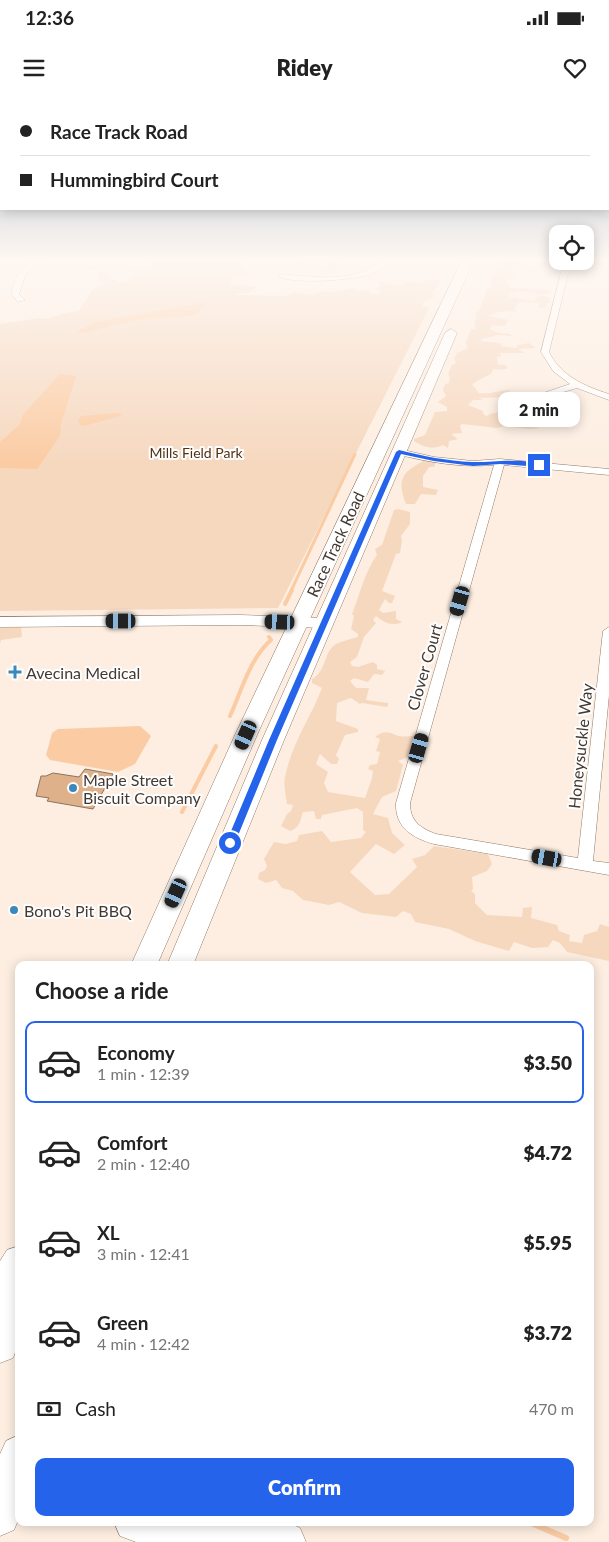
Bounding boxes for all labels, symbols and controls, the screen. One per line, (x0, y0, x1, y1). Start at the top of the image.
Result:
text: 12:36 (25, 6, 74, 29)
icon: menu (20, 54, 48, 82)
text: Ridey (276, 54, 333, 81)
icon: heart (561, 54, 589, 82)
text: Race Track Road (50, 120, 188, 143)
text: Hummingbird Court (50, 168, 219, 191)
map controls (549, 225, 594, 270)
button: locate (549, 225, 594, 270)
callout: 2 min (498, 392, 580, 428)
text: 2 min (519, 400, 559, 419)
park label: Mills Field Park (149, 444, 243, 461)
route end (528, 454, 550, 476)
street label: Race Track Road (302, 488, 368, 600)
car (448, 585, 471, 617)
car (106, 614, 136, 629)
car (264, 614, 295, 630)
street label: Clover Court (403, 621, 446, 713)
place label: Avecina Medical (26, 663, 140, 682)
marker: Avecina Medical (8, 665, 22, 679)
street label: Honeysuckle Way (564, 682, 596, 810)
car (233, 718, 258, 752)
car (407, 732, 430, 764)
place label: Maple Street Biscuit Company (83, 770, 202, 807)
marker: Maple Street Biscuit Company (67, 782, 79, 794)
route start (219, 832, 241, 854)
car (530, 848, 563, 868)
car (163, 876, 188, 910)
place label: Bono's Pit BBQ (24, 901, 132, 920)
marker: Bono's Pit BBQ (8, 904, 20, 916)
text: Choose a ride (35, 977, 169, 1004)
icon: car (37, 1040, 82, 1085)
text: Economy (97, 1041, 175, 1064)
text: $3.50 (523, 1051, 572, 1074)
text: 1 min · 12:39 (97, 1064, 190, 1083)
icon: car (37, 1130, 82, 1175)
text: Comfort (97, 1131, 168, 1154)
text: $4.72 (523, 1141, 572, 1164)
text: 2 min · 12:40 (97, 1154, 190, 1173)
icon: car (37, 1220, 82, 1265)
text: XL (97, 1221, 120, 1244)
text: $5.95 (523, 1231, 572, 1254)
text: 3 min · 12:41 (97, 1244, 190, 1263)
icon: car (37, 1310, 82, 1355)
text: Green (97, 1311, 148, 1334)
text: $3.72 (523, 1321, 572, 1344)
text: 4 min · 12:42 (97, 1334, 190, 1353)
icon: cash (35, 1395, 63, 1423)
text: Cash (75, 1397, 116, 1420)
text: 470 m (529, 1399, 574, 1418)
button: Confirm (35, 1458, 574, 1516)

